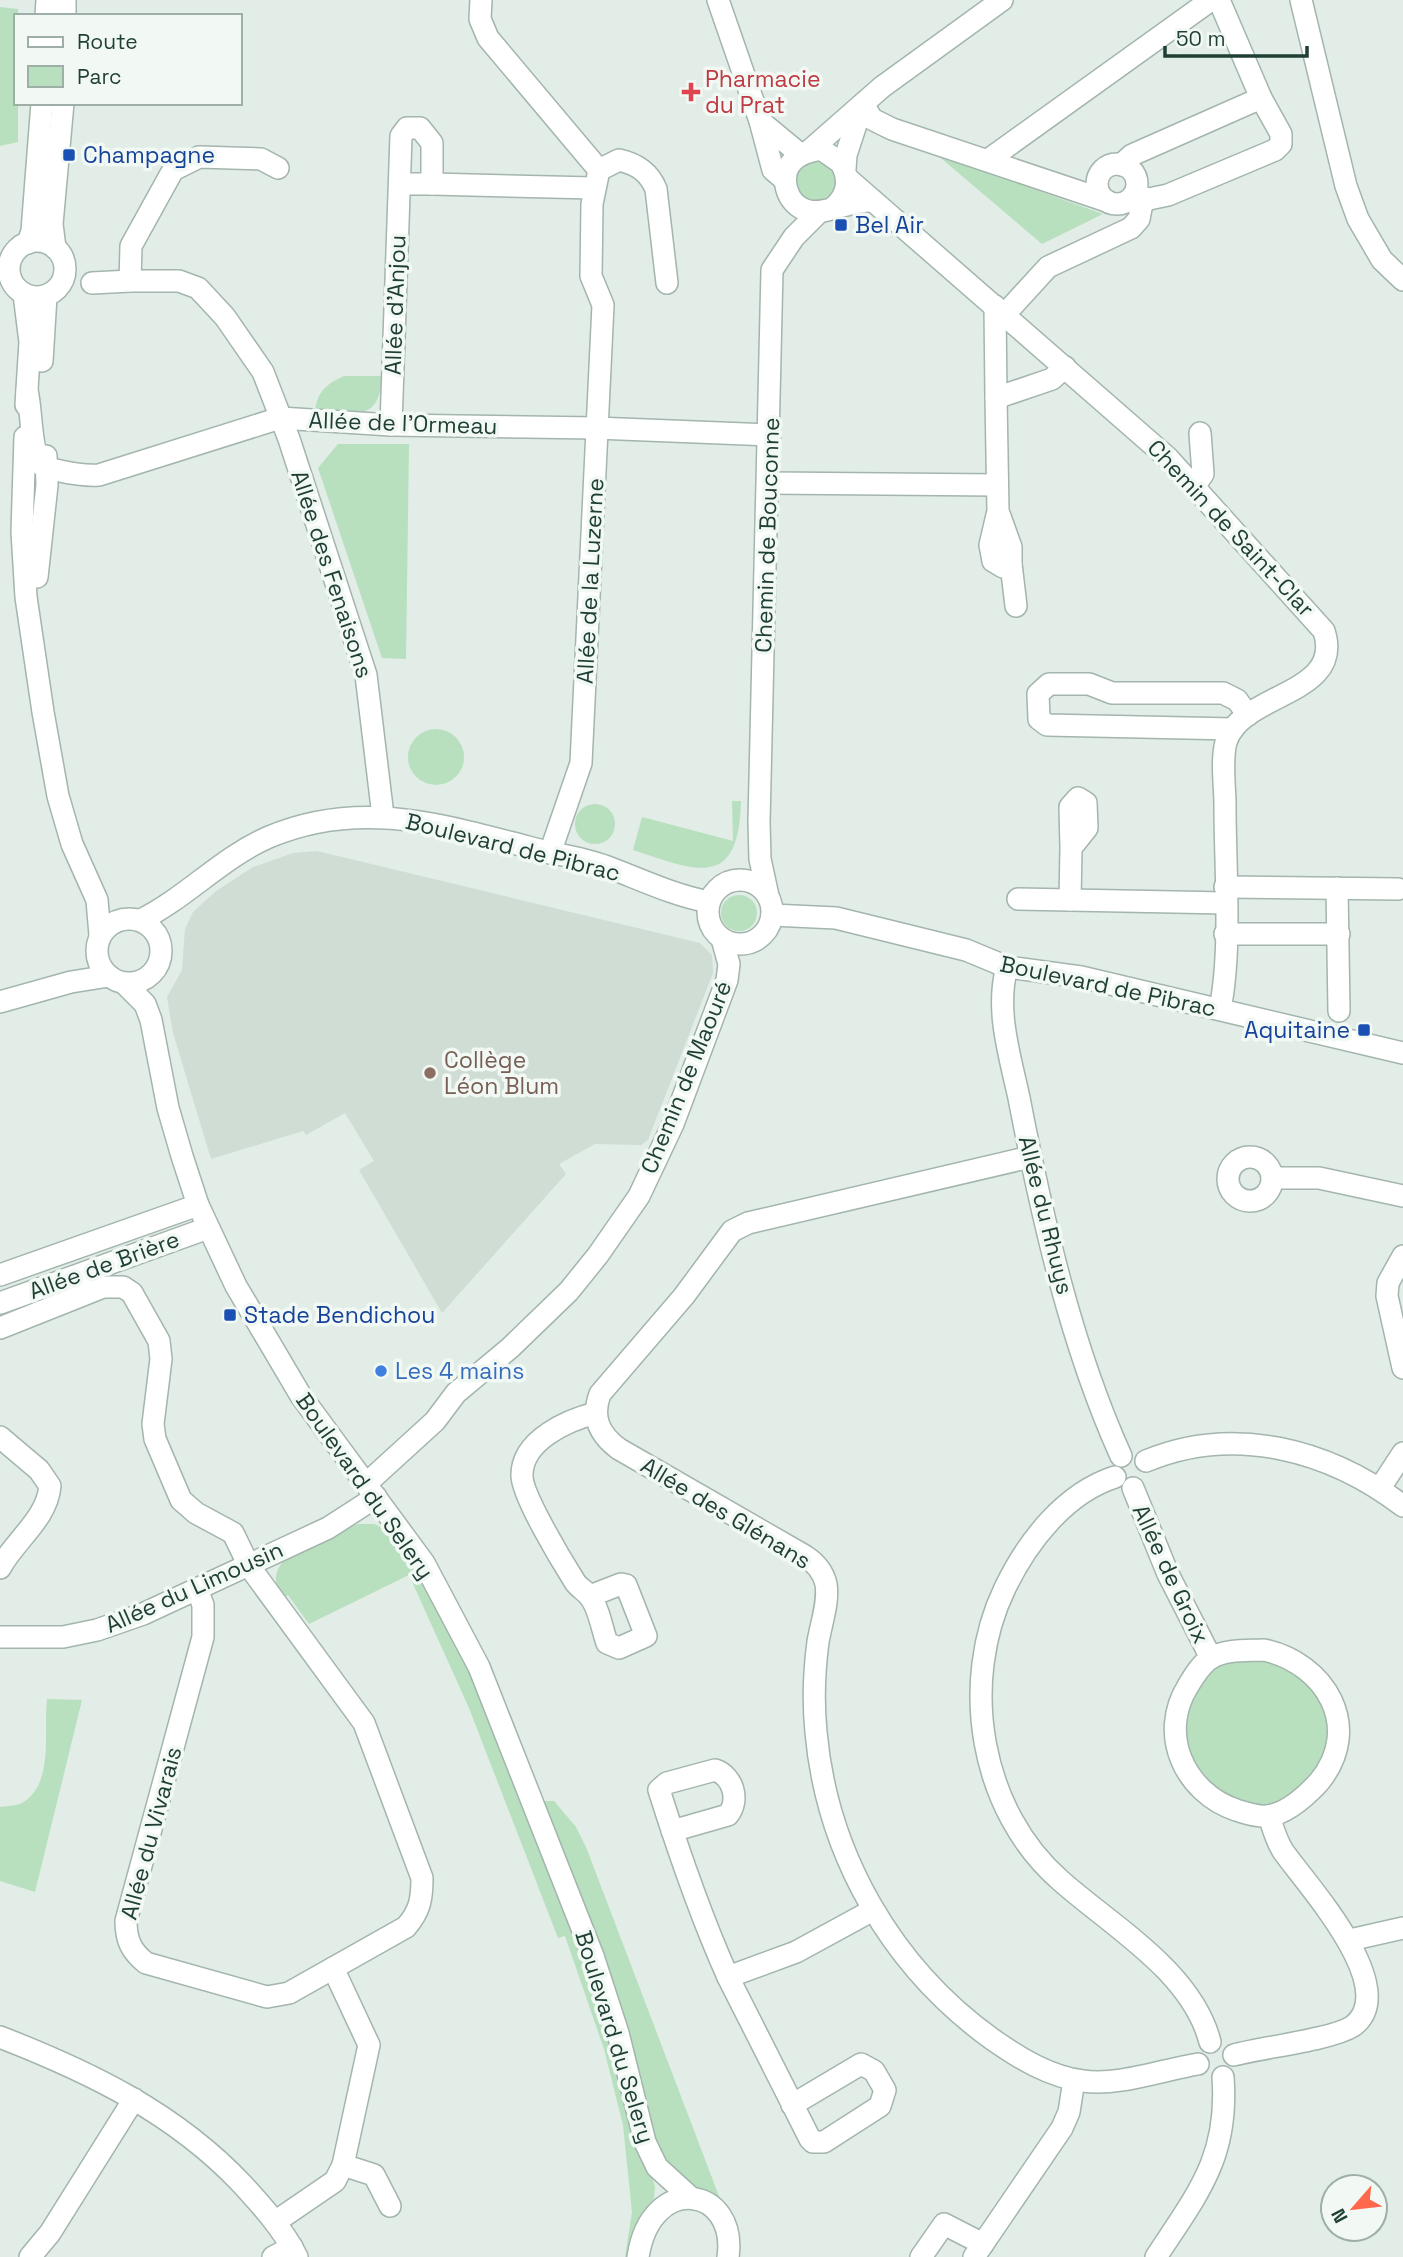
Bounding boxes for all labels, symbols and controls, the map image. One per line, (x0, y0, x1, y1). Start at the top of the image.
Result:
legend (14, 14, 242, 105)
scale bar (1165, 14, 1307, 58)
text: 50 m (1176, 25, 1226, 52)
text: Route (77, 28, 138, 55)
text: Parc (77, 63, 122, 90)
place label: Pharmacie du Prat (705, 64, 821, 120)
marker: Pharmacie du Prat (683, 84, 699, 100)
place label: Champagne (83, 140, 215, 170)
marker: Champagne (61, 147, 77, 163)
place label: Bel Air (855, 210, 924, 240)
marker: Bel Air (833, 217, 849, 233)
street label: Allée d'Anjou (378, 234, 412, 376)
street label: Allée de l'Ormeau (308, 405, 498, 441)
street label: Chemin de Bouconne (748, 417, 786, 653)
street label: Chemin de Saint-Clar (1141, 433, 1321, 623)
street label: Allée des Fenaisons (284, 466, 380, 682)
street label: Allée de la Luzerne (570, 477, 610, 685)
street label: Boulevard de Pibrac (403, 806, 623, 888)
street label: Boulevard de Pibrac (997, 948, 1219, 1024)
street label: Chemin de Maouré (634, 976, 738, 1178)
place label: Aquitaine (1244, 1015, 1350, 1045)
marker: Aquitaine (1356, 1022, 1372, 1038)
place label: Collège Léon Blum (444, 1045, 559, 1101)
marker: Collège Léon Blum (422, 1065, 438, 1081)
street label: Allée du Rhuys (1012, 1133, 1080, 1297)
street label: Allée de Brière (25, 1224, 183, 1306)
place label: Stade Bendichou (244, 1300, 435, 1330)
marker: Stade Bendichou (222, 1307, 238, 1323)
place label: Les 4 mains (395, 1356, 524, 1386)
marker: Les 4 mains (373, 1363, 389, 1379)
street label: Boulevard du Selery (289, 1387, 441, 1585)
street label: Allée des Glénans (635, 1450, 817, 1576)
street label: Allée de Groix (1126, 1500, 1216, 1648)
street label: Allée du Limousin (100, 1534, 288, 1640)
street label: Allée du Vivarais (114, 1743, 188, 1923)
street label: Boulevard du Selery (568, 1927, 662, 2147)
north arrow (1319, 2173, 1389, 2243)
text: N (1325, 2204, 1353, 2227)

